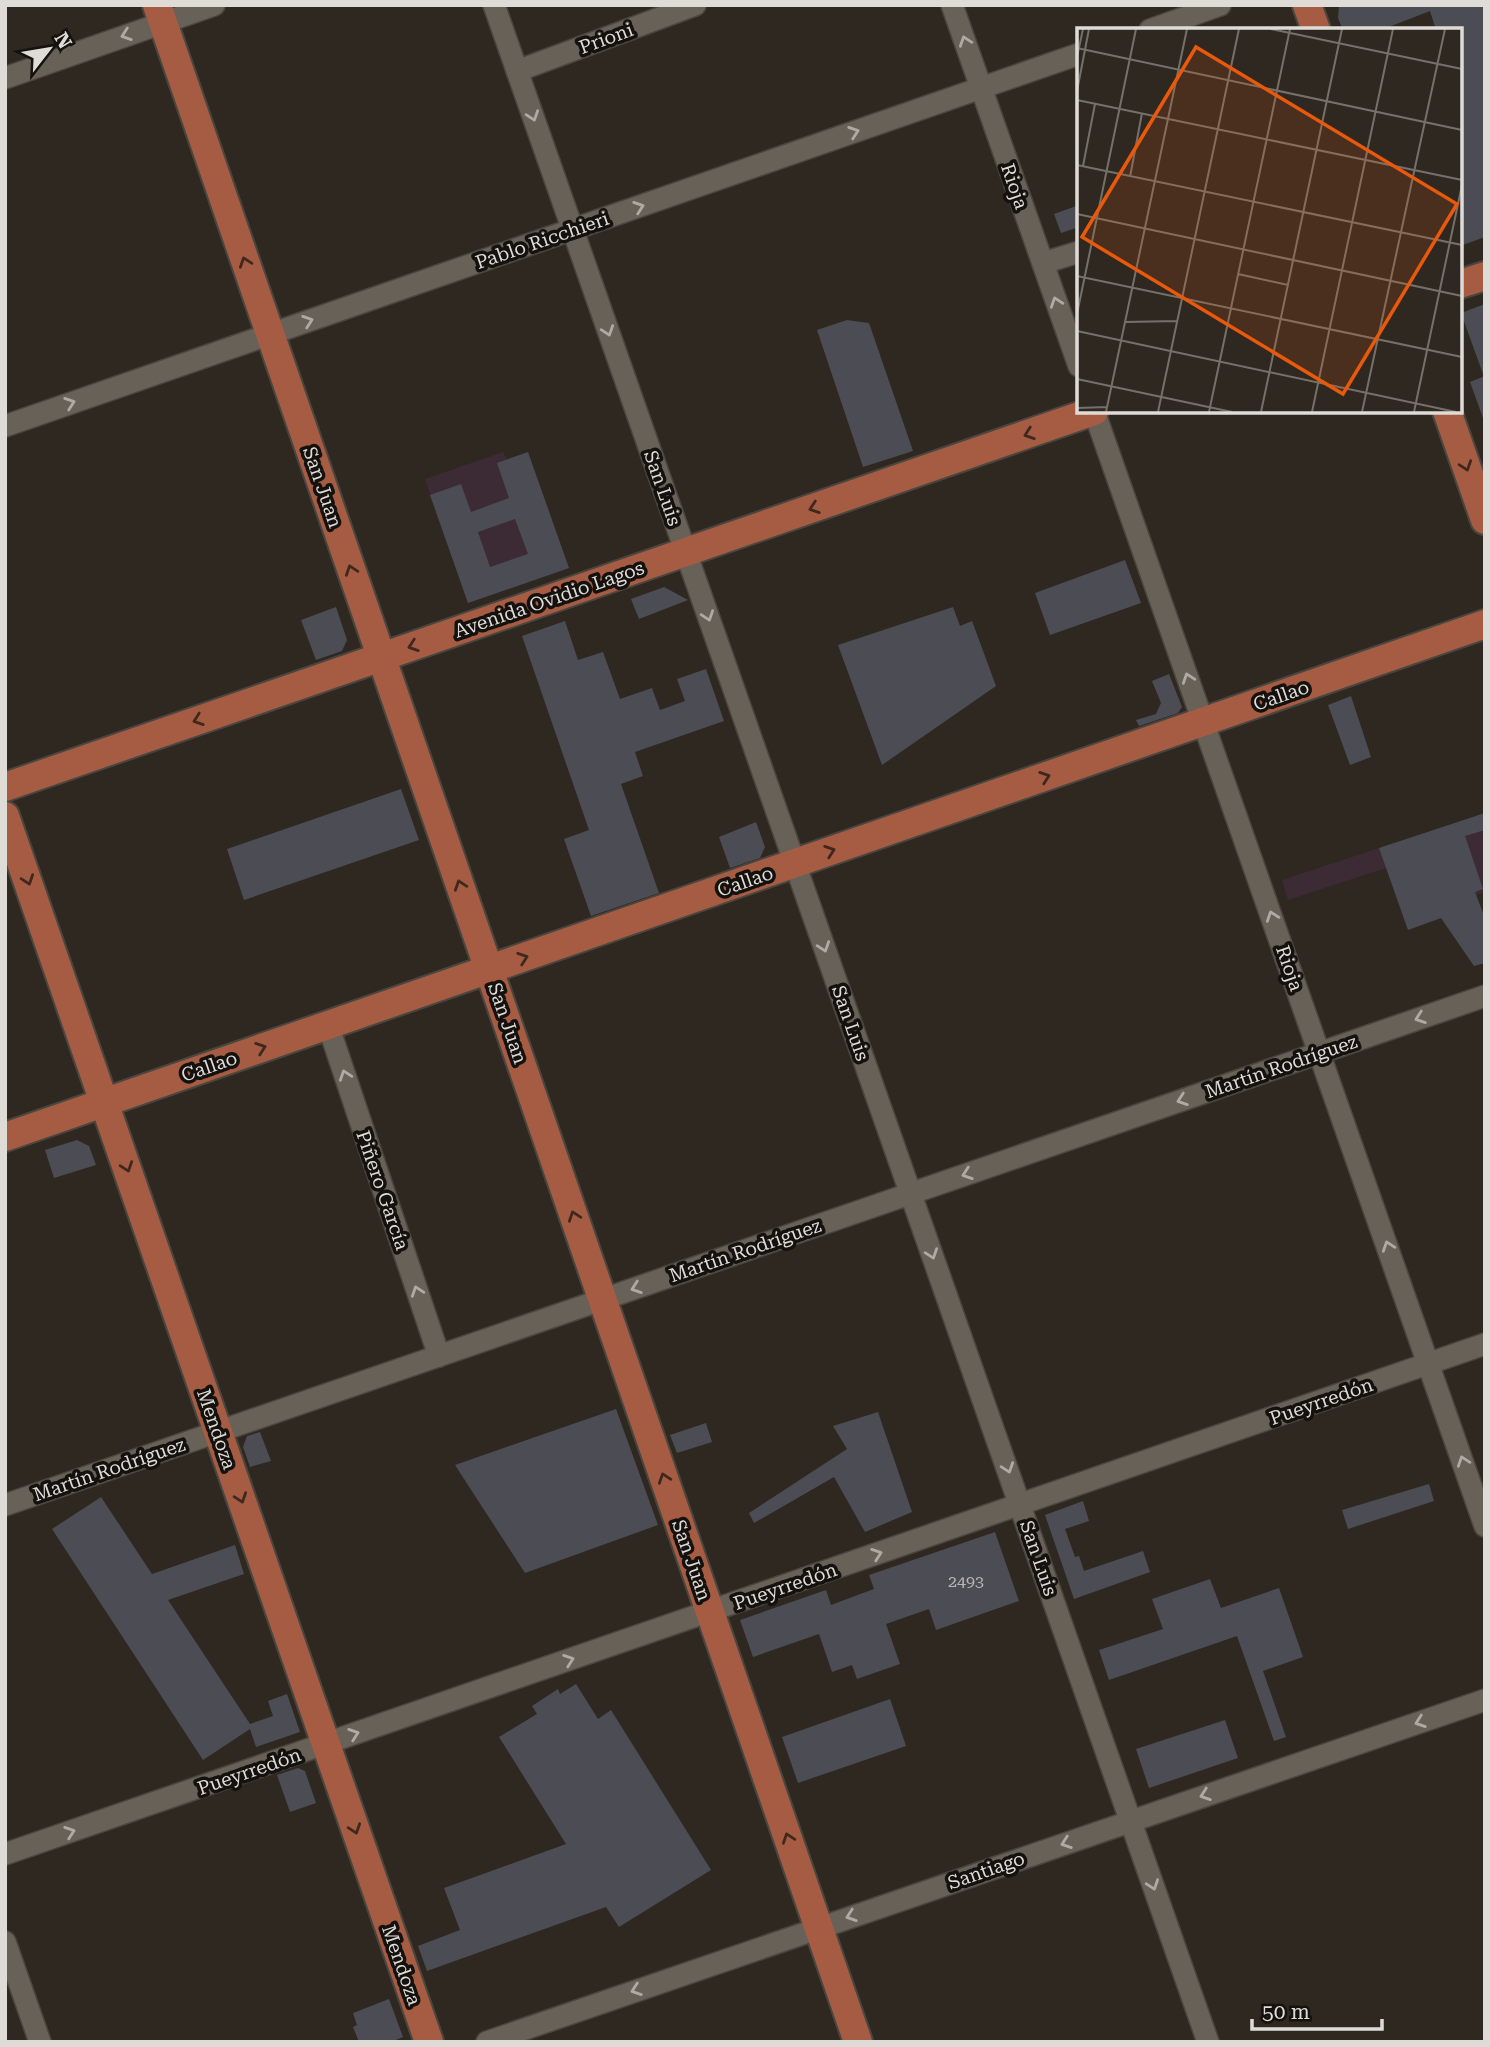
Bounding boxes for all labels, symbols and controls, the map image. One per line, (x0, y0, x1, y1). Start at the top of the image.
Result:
north arrow (14, 14, 84, 84)
street label: Prioni (576, 18, 636, 59)
one-way arrow (121, 27, 133, 41)
text: N (50, 28, 77, 53)
inset map (1077, 28, 1462, 413)
one-way arrow (959, 35, 973, 47)
one-way arrow (525, 109, 539, 121)
one-way arrow (847, 126, 859, 140)
street label: Rioja (996, 160, 1033, 213)
one-way arrow (632, 201, 644, 215)
street label: Pablo Ricchieri (472, 207, 612, 274)
one-way arrow (239, 256, 253, 268)
one-way arrow (1050, 296, 1064, 308)
one-way arrow (301, 315, 314, 329)
one-way arrow (600, 324, 614, 336)
one-way arrow (63, 397, 75, 411)
one-way arrow (1023, 426, 1036, 440)
street label: San Juan (298, 444, 347, 531)
street label: San Luis (639, 447, 686, 529)
one-way arrow (1458, 459, 1472, 471)
one-way arrow (808, 500, 821, 514)
street label: Avenida Ovidio Lagos (451, 556, 647, 643)
one-way arrow (345, 564, 359, 576)
one-way arrow (700, 610, 714, 622)
one-way arrow (407, 638, 419, 652)
one-way arrow (1182, 673, 1196, 685)
street label: Callao (1250, 675, 1312, 716)
one-way arrow (192, 712, 204, 726)
one-way arrow (1039, 771, 1051, 785)
one-way arrow (824, 845, 836, 859)
street label: Callao (714, 861, 776, 902)
one-way arrow (20, 874, 34, 886)
one-way arrow (454, 880, 468, 892)
one-way arrow (1266, 910, 1280, 922)
one-way arrow (816, 940, 830, 952)
street label: Rioja (1271, 942, 1308, 995)
one-way arrow (516, 952, 528, 966)
street label: San Juan (483, 980, 532, 1067)
street label: San Luis (827, 982, 874, 1064)
one-way arrow (1415, 1010, 1427, 1024)
street label: Martín Rodríguez (1202, 1030, 1360, 1103)
one-way arrow (255, 1042, 267, 1056)
street label: Callao (178, 1046, 240, 1087)
one-way arrow (338, 1070, 353, 1082)
one-way arrow (1176, 1092, 1188, 1106)
street label: Piñero García (351, 1127, 414, 1254)
one-way arrow (119, 1160, 133, 1173)
one-way arrow (961, 1166, 973, 1180)
one-way arrow (568, 1211, 582, 1223)
street label: Martín Rodríguez (666, 1214, 824, 1287)
one-way arrow (1382, 1241, 1396, 1253)
one-way arrow (924, 1247, 938, 1259)
one-way arrow (630, 1280, 642, 1294)
one-way arrow (411, 1285, 425, 1298)
street label: Pueyrredón (1266, 1373, 1376, 1430)
street label: Mendoza (192, 1386, 241, 1473)
street label: Martín Rodríguez (30, 1433, 188, 1506)
one-way arrow (1457, 1455, 1471, 1468)
one-way arrow (999, 1462, 1013, 1474)
one-way arrow (658, 1472, 672, 1484)
one-way arrow (233, 1491, 247, 1503)
street label: San Juan (667, 1517, 716, 1604)
street label: San Luis (1015, 1517, 1062, 1599)
one-way arrow (871, 1548, 883, 1562)
street label: Pueyrredón (730, 1558, 840, 1615)
house number: 2493 (948, 1572, 984, 1591)
one-way arrow (563, 1654, 575, 1668)
one-way arrow (1415, 1714, 1427, 1728)
one-way arrow (348, 1728, 360, 1742)
street label: Pueyrredón (194, 1743, 304, 1800)
one-way arrow (1199, 1787, 1211, 1801)
one-way arrow (347, 1822, 361, 1834)
one-way arrow (63, 1826, 75, 1840)
one-way arrow (782, 1833, 796, 1845)
one-way arrow (1061, 1835, 1073, 1849)
street label: Santiago (945, 1847, 1028, 1894)
one-way arrow (1145, 1878, 1159, 1891)
one-way arrow (846, 1908, 858, 1922)
street label: Mendoza (377, 1922, 426, 2009)
one-way arrow (631, 1982, 643, 1996)
scale bar (1252, 1988, 1382, 2032)
text: 50 m (1262, 2000, 1310, 2024)

